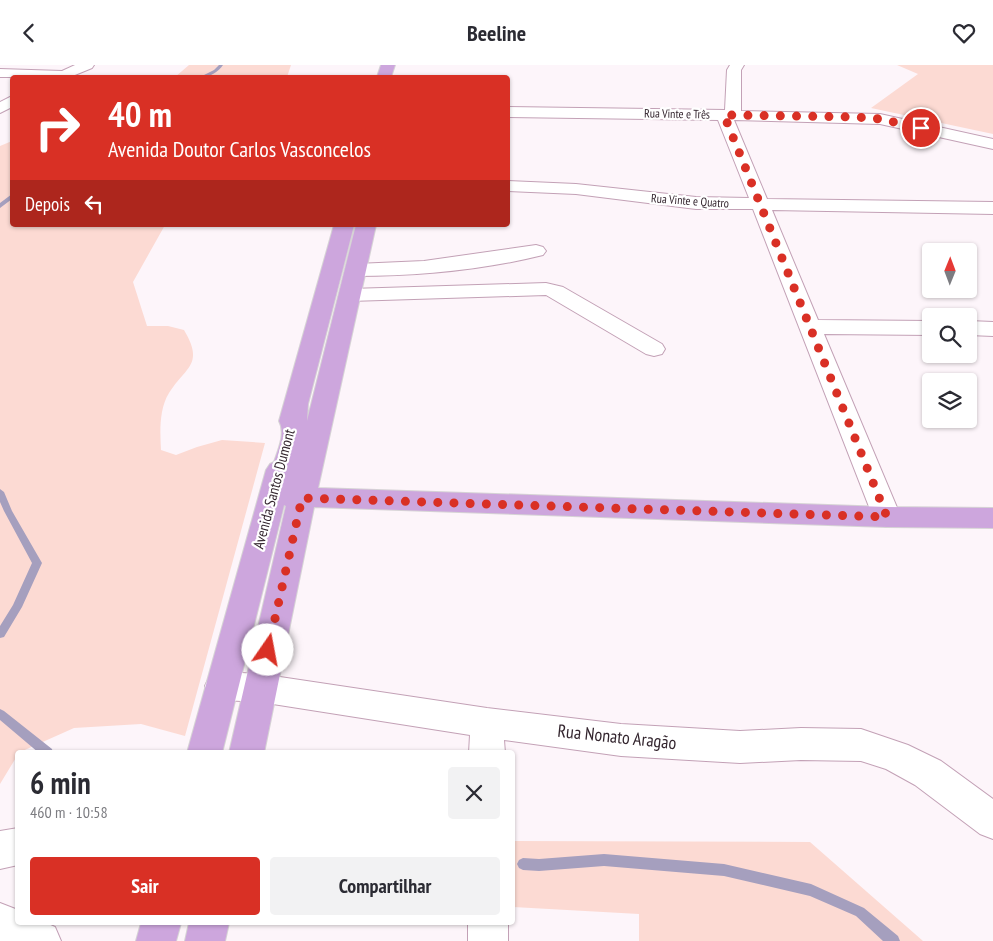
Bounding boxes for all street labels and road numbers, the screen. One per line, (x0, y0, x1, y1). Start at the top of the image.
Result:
street label: Rua Vinte e Três (644, 105, 710, 122)
street label: Rua Vinte e Quatro (651, 190, 729, 211)
street label: Avenida Santos Dumont (248, 427, 299, 551)
street label: Rua Nonato Aragão (557, 719, 678, 754)

